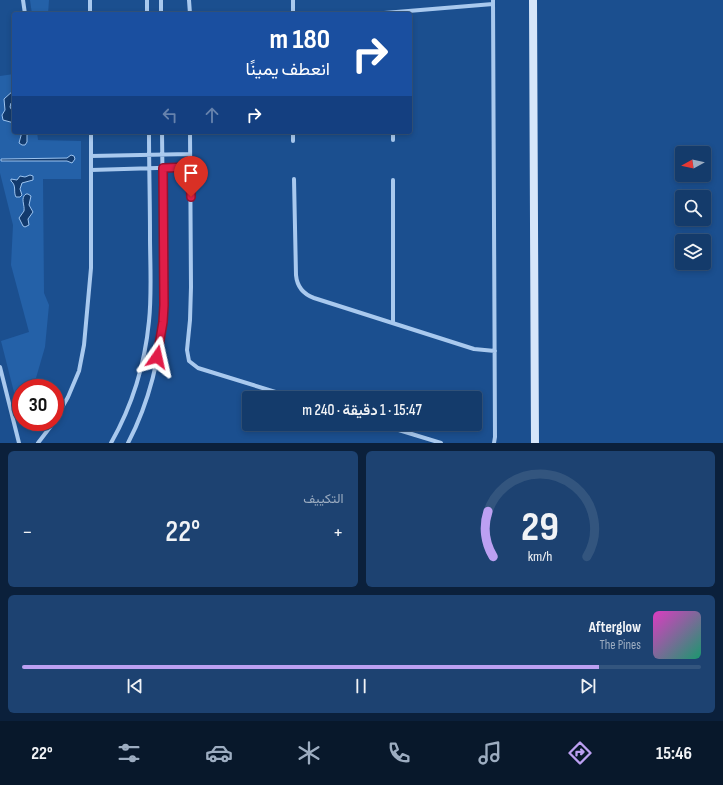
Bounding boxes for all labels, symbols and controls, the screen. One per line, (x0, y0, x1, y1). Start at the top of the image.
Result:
text: 180 m (270, 23, 330, 56)
icon: right (344, 28, 396, 80)
text: انعطف يمينًا (245, 59, 330, 80)
icon: left (159, 104, 181, 126)
icon: ahead (201, 104, 223, 126)
icon: right (243, 104, 265, 126)
north arrow (675, 146, 711, 182)
map controls (675, 146, 711, 270)
pin (174, 156, 208, 197)
icon: arrive (180, 162, 202, 184)
button: search (675, 190, 711, 226)
button: layers (675, 234, 711, 270)
position arrow (136, 336, 178, 378)
speed limit sign: 30 (12, 379, 64, 431)
text: 15:47 · 1 دقيقة · 240 m (302, 401, 422, 420)
text: التكييف (303, 491, 344, 507)
text: 29 (521, 503, 559, 552)
text: 22° (165, 514, 200, 550)
text: − (22, 519, 33, 546)
text: + (333, 519, 344, 546)
text: km/h (528, 548, 553, 565)
text: Afterglow (589, 618, 641, 637)
text: The Pines (600, 637, 641, 653)
icon: previous (124, 675, 146, 697)
icon: pause (350, 675, 372, 697)
icon: next (577, 675, 599, 697)
icon: filters (115, 739, 143, 767)
icon: car (205, 739, 233, 767)
icon: climate (295, 739, 323, 767)
icon: phone (385, 739, 413, 767)
icon: music (476, 739, 504, 767)
icon: directions (566, 739, 594, 767)
text: 22° (31, 743, 53, 764)
text: 15:46 (656, 743, 692, 764)

